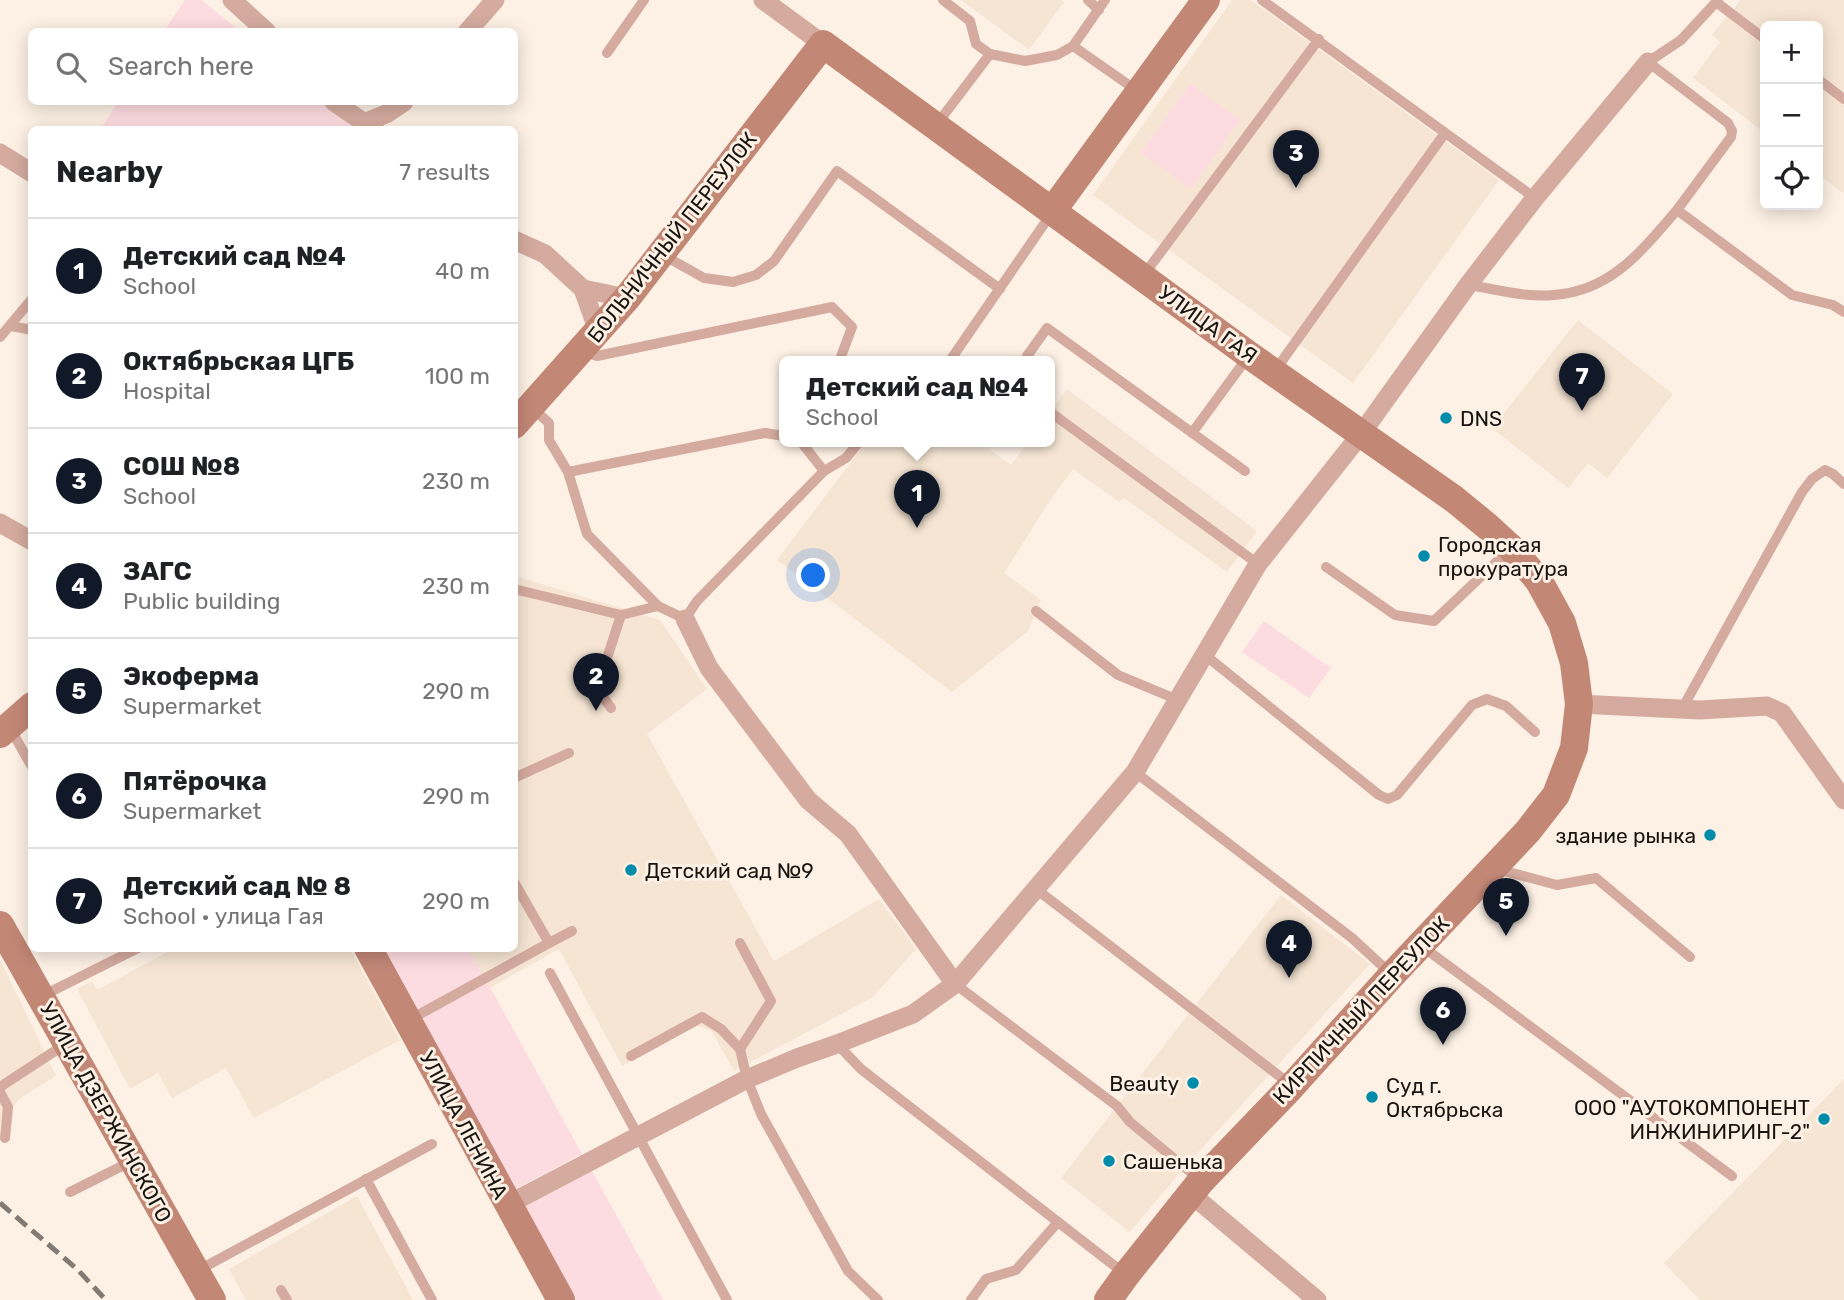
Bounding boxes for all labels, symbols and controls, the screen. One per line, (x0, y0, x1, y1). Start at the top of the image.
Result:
map controls (1760, 21, 1823, 210)
button: + (1760, 21, 1823, 84)
search box (28, 28, 518, 105)
icon: search (52, 48, 90, 86)
text: Search here (108, 51, 254, 82)
button: − (1760, 84, 1823, 147)
street label: БОЛЬНИЧНЫЙ ПЕРЕУЛОК (582, 127, 762, 347)
pin: 3 (1273, 130, 1319, 188)
button: locate (1760, 147, 1823, 210)
text: Nearby (56, 154, 163, 190)
text: 7 results (399, 158, 490, 186)
text: Детский сад №4 (123, 241, 346, 272)
text: 1 (73, 257, 85, 285)
text: 40 m (435, 257, 490, 285)
text: School (123, 272, 196, 300)
street label: УЛИЦА ГАЯ (1154, 280, 1262, 368)
text: Октябрьская ЦГБ (123, 346, 354, 377)
pin: 7 (1559, 353, 1605, 411)
popup (779, 356, 1055, 447)
text: 2 (72, 362, 86, 390)
text: 100 m (425, 362, 490, 390)
text: Детский сад №4 (806, 372, 1028, 403)
text: Hospital (123, 377, 211, 405)
text: School (806, 403, 879, 431)
place label: DNS (1460, 406, 1502, 431)
marker: DNS (1438, 410, 1454, 426)
text: СОШ №8 (123, 451, 240, 482)
text: 3 (71, 467, 87, 495)
text: 230 m (422, 467, 490, 495)
pin: 1 (894, 470, 940, 528)
text: School (123, 482, 196, 510)
place label: Городская прокуратура (1438, 532, 1568, 581)
marker: Городская прокуратура (1416, 548, 1432, 564)
text: ЗАГС (123, 556, 192, 587)
your location (796, 558, 830, 592)
text: 4 (71, 572, 87, 600)
text: 230 m (422, 572, 490, 600)
text: Public building (123, 587, 280, 615)
pin: 2 (573, 653, 619, 711)
text: Экоферма (123, 661, 259, 692)
text: 5 (72, 677, 86, 705)
text: 290 m (422, 677, 490, 705)
text: Supermarket (123, 692, 261, 720)
text: Пятёрочка (123, 766, 267, 797)
text: 6 (72, 782, 86, 810)
text: 290 m (422, 782, 490, 810)
text: Supermarket (123, 797, 261, 825)
place label: здание рынка (1556, 823, 1696, 848)
marker: здание рынка (1702, 827, 1718, 843)
place label: Детский сад №9 (645, 858, 814, 883)
marker: Детский сад №9 (623, 862, 639, 878)
text: Детский сад № 8 (123, 871, 351, 902)
pin: 5 (1483, 878, 1529, 936)
text: 7 (72, 887, 86, 915)
text: 290 m (422, 887, 490, 915)
text: School · улица Гая (123, 902, 324, 930)
street label: КИРПИЧНЫЙ ПЕРЕУЛОК (1267, 911, 1455, 1109)
pin: 4 (1266, 920, 1312, 978)
pin: 6 (1420, 987, 1466, 1045)
street label: УЛИЦА ДЗЕРЖИНСКОГО (35, 997, 177, 1227)
street label: УЛИЦА ЛЕНИНА (414, 1047, 514, 1203)
place label: Beauty (1109, 1071, 1179, 1096)
place label: Суд г. Октябрьска (1386, 1073, 1503, 1122)
marker: Beauty (1185, 1075, 1201, 1091)
marker: Суд г. Октябрьска (1364, 1089, 1380, 1105)
place label: ООО "АУТОКОМПОНЕНТ ИНЖИНИРИНГ-2" (1574, 1095, 1810, 1144)
marker: ООО "АУТОКОМПОНЕНТ ИНЖИНИРИНГ-2" (1816, 1111, 1832, 1127)
place label: Сашенька (1123, 1149, 1223, 1174)
marker: Сашенька (1101, 1153, 1117, 1169)

